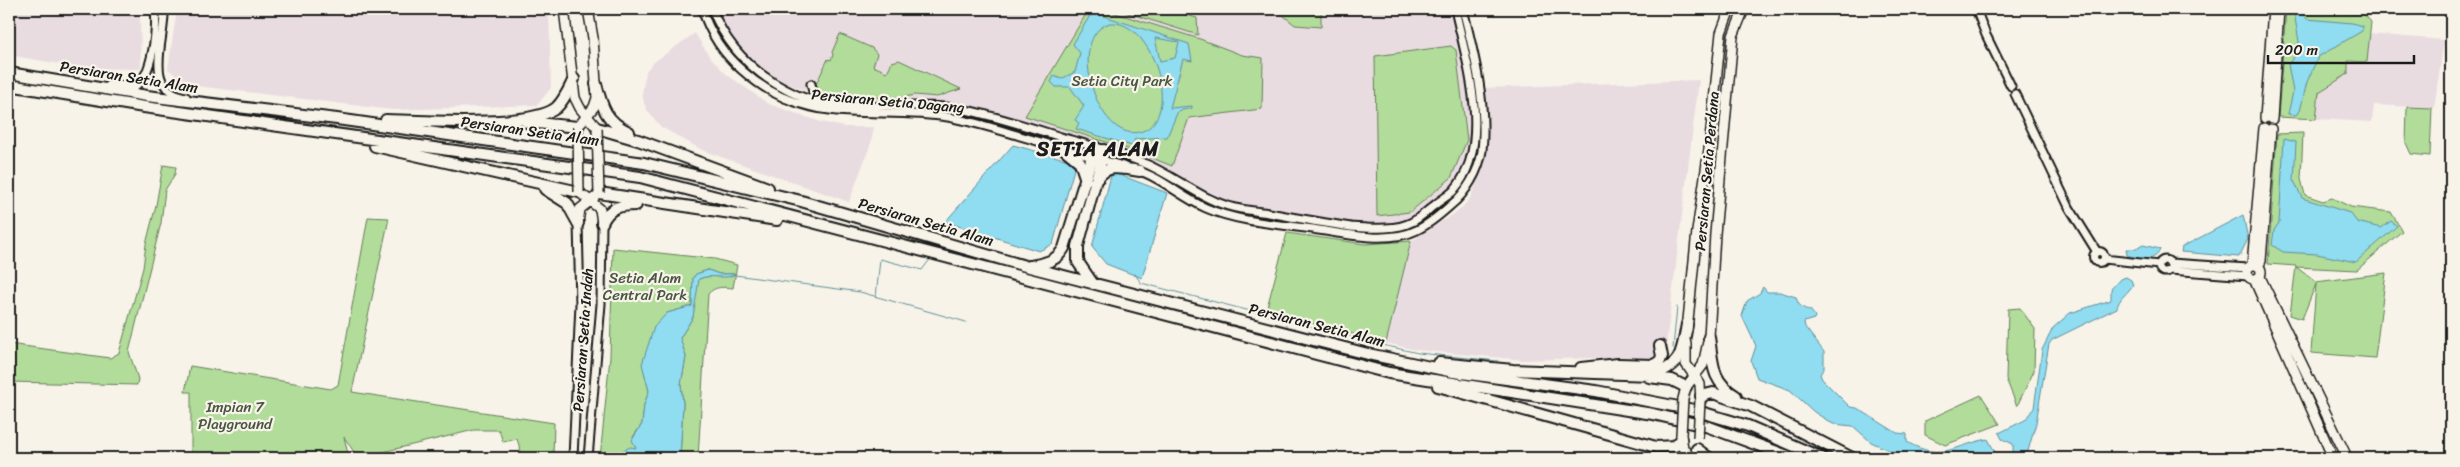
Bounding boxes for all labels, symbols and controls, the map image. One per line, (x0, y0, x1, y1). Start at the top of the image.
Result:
scale bar (2268, 32, 2414, 64)
text: 200 m (2275, 37, 2319, 63)
street label: Persiaran Setia Alam (58, 53, 200, 101)
park label: Setia City Park (1071, 68, 1173, 94)
street label: Persiaran Setia Dagang (810, 81, 966, 121)
street label: Persiaran Setia Perdana (1687, 90, 1727, 252)
street label: Persiaran Setia Alam (459, 108, 601, 154)
district label: SETIA ALAM (1036, 132, 1159, 167)
street label: Persiaran Setia Alam (855, 190, 997, 254)
park label: Setia Alam Central Park (603, 265, 687, 308)
street label: Persiaran Setia Indah (565, 267, 601, 413)
street label: Persiaran Setia Alam (1246, 295, 1388, 355)
park label: Impian 7 Playground (198, 394, 273, 437)

